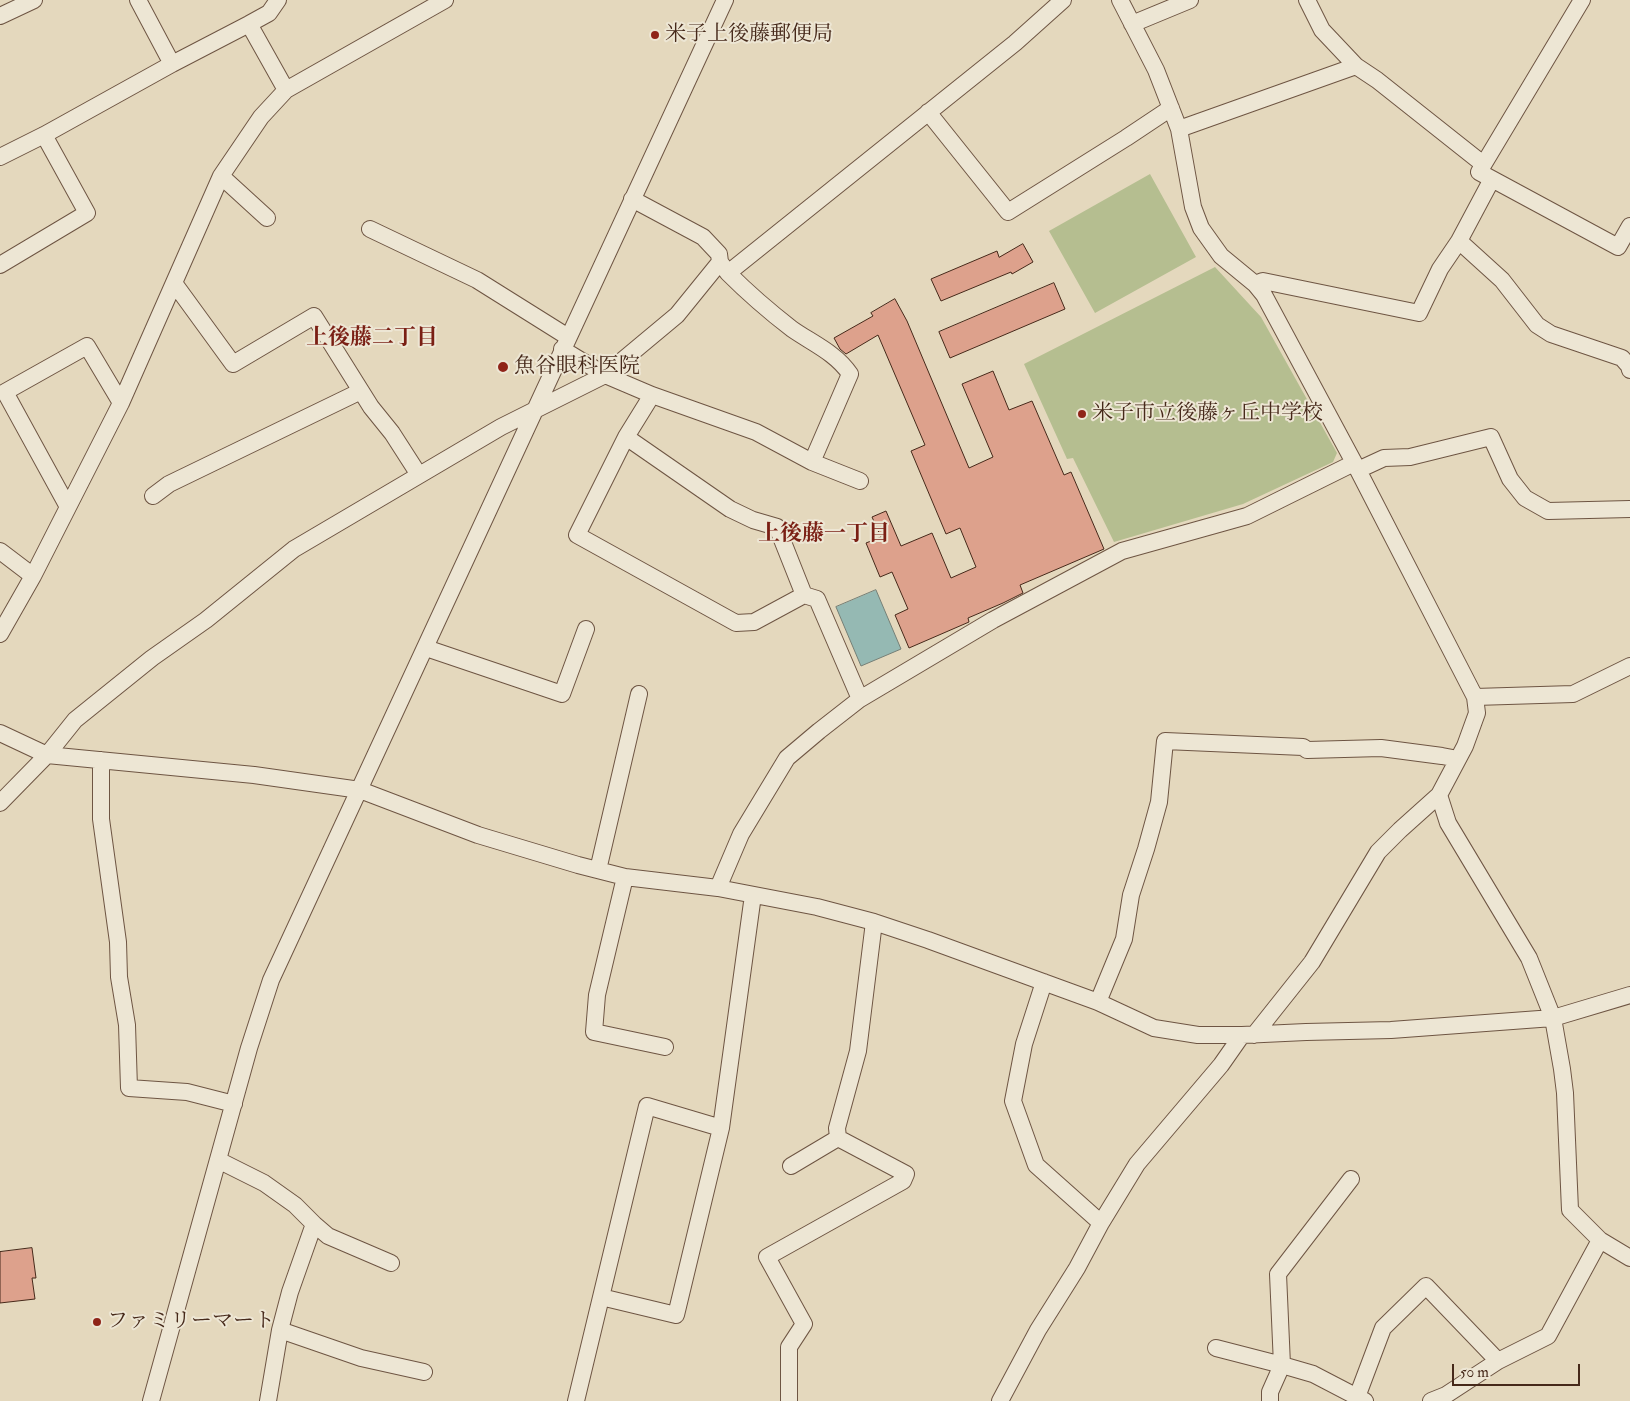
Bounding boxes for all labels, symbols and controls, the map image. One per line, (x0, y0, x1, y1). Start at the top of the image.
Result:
place label: 米子上後藤郵便局 (665, 22, 833, 48)
marker: 米子上後藤郵便局 (649, 29, 661, 41)
district label: 上後藤二丁目 (306, 326, 438, 352)
place label: 魚谷眼科医院 (514, 354, 640, 380)
marker: 魚谷眼科医院 (496, 360, 510, 374)
place label: 米子市立後藤ヶ丘中学校 (1092, 401, 1323, 427)
marker: 米子市立後藤ヶ丘中学校 (1076, 408, 1088, 420)
district label: 上後藤一丁目 (758, 522, 890, 548)
place label: ファミリーマート (107, 1309, 275, 1335)
marker: ファミリーマート (91, 1316, 103, 1328)
scale bar (1455, 1354, 1582, 1386)
text: 50 m (1460, 1363, 1489, 1382)

